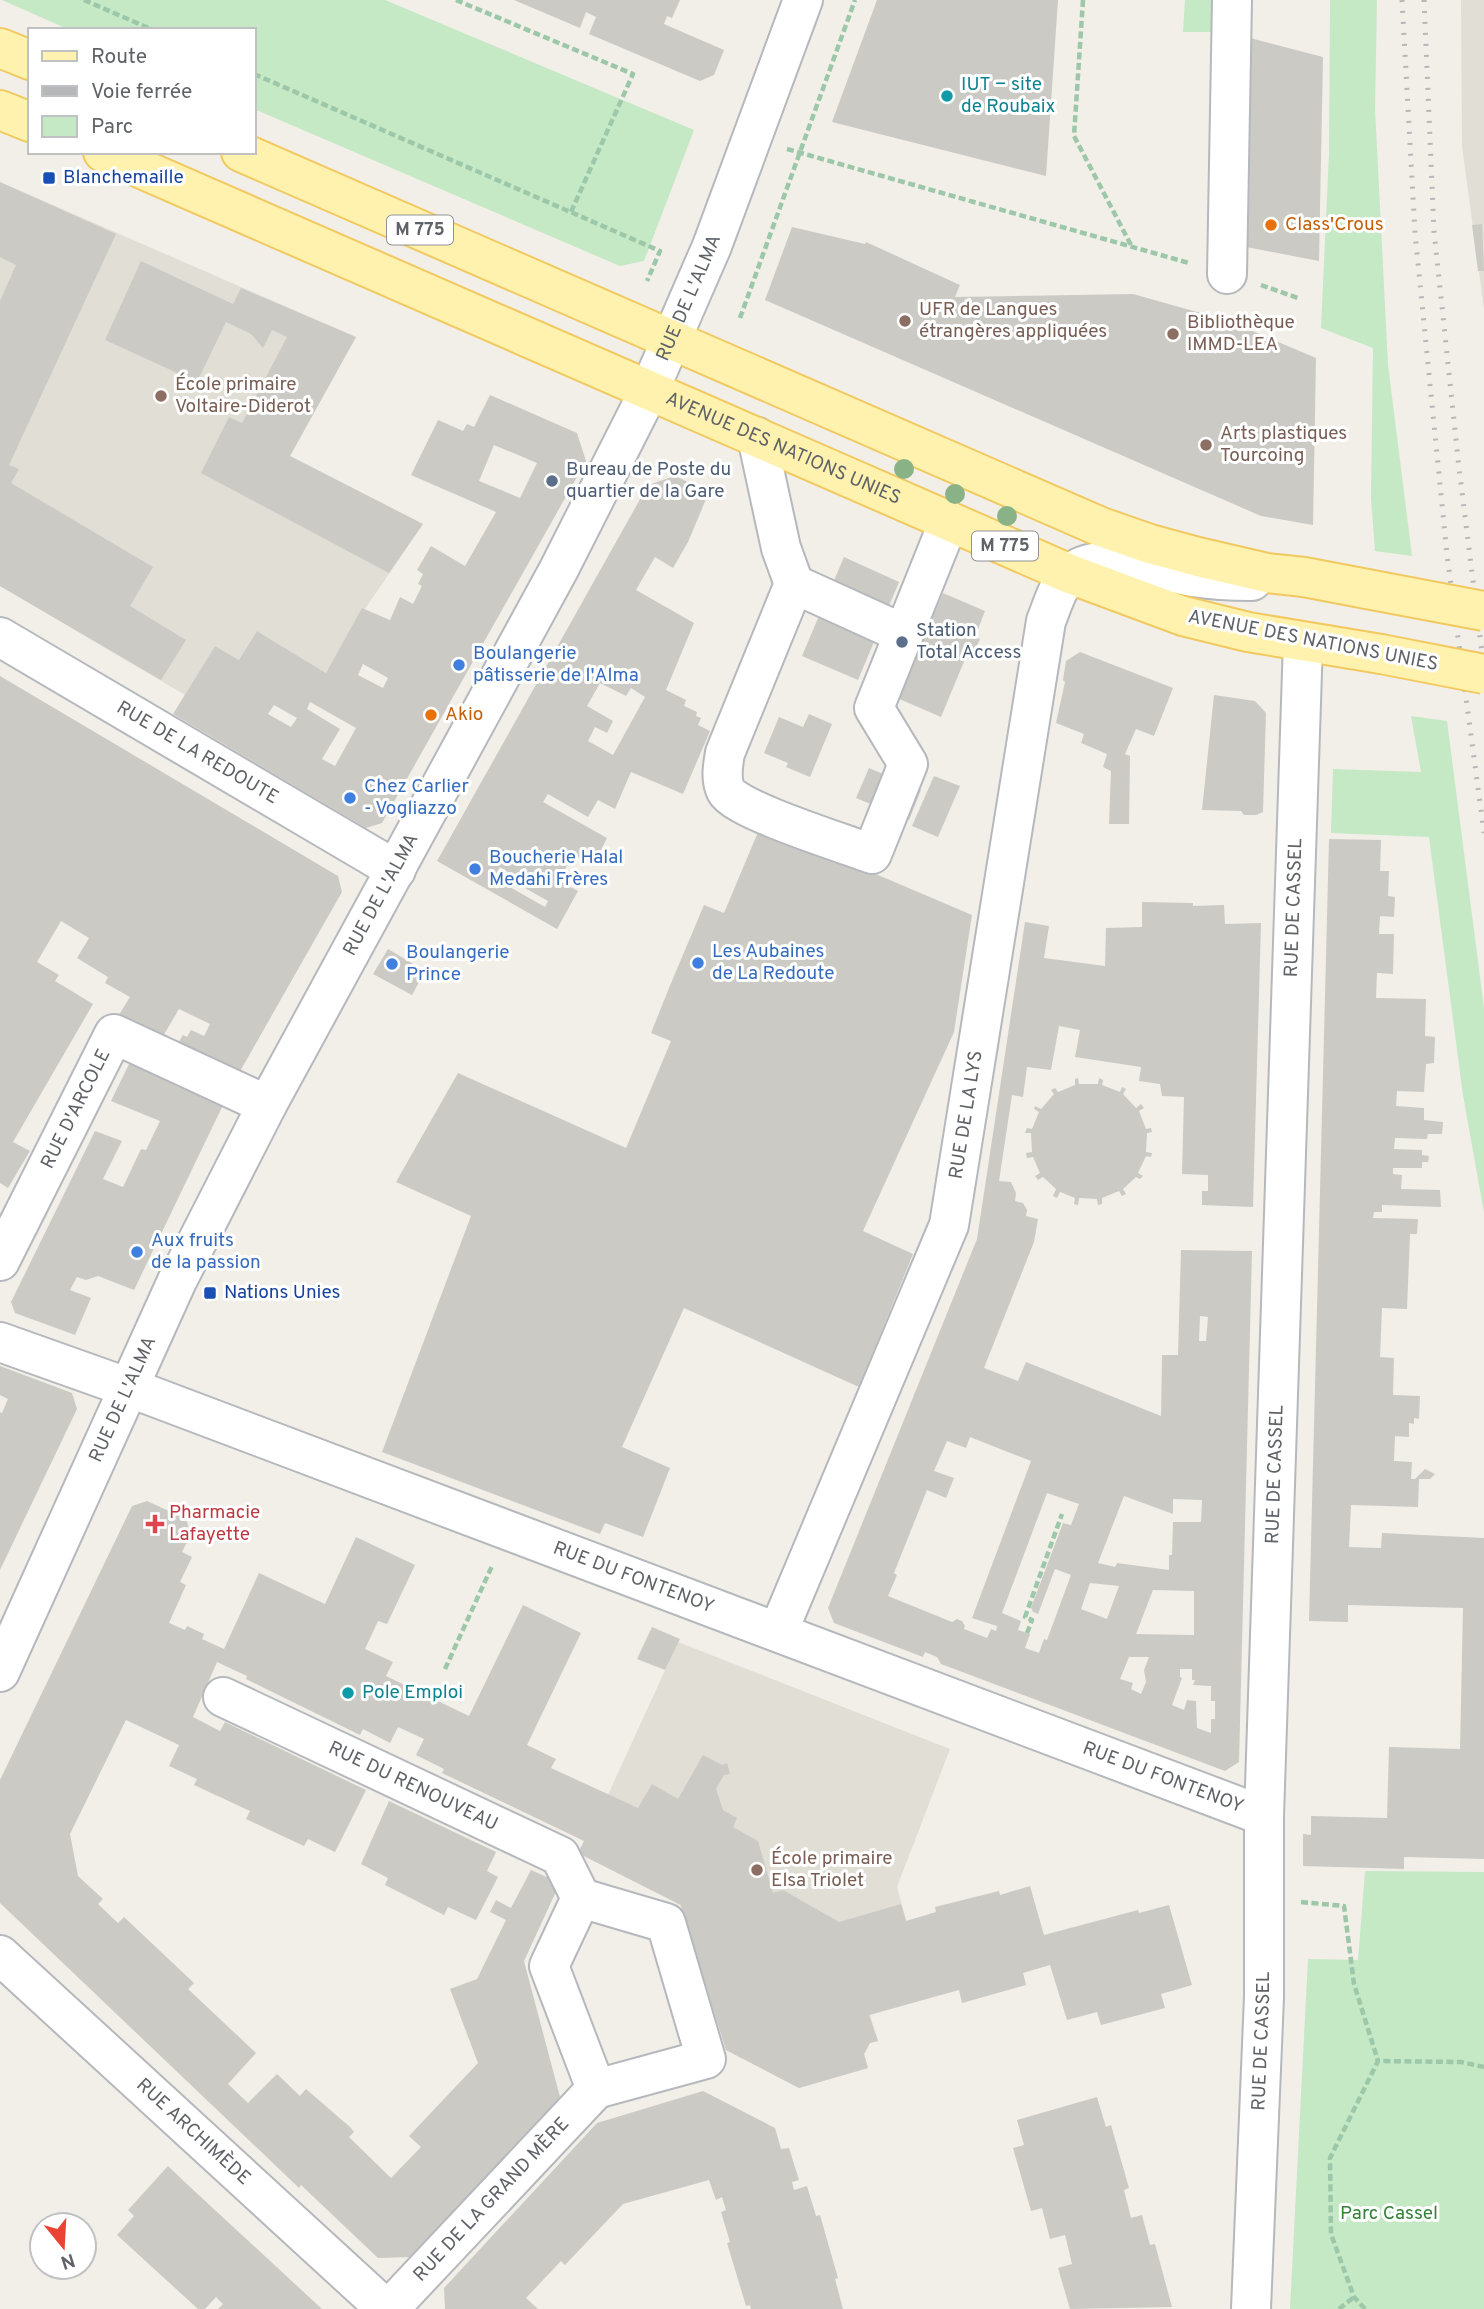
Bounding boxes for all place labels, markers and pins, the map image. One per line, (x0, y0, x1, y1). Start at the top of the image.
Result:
place label: IUT − site de Roubaix (961, 73, 1056, 119)
marker: IUT − site de Roubaix (939, 88, 955, 104)
place label: Blanchemaille (63, 166, 184, 190)
marker: Blanchemaille (41, 170, 57, 186)
place label: Class'Crous (1285, 213, 1384, 237)
marker: Class'Crous (1263, 217, 1279, 233)
place label: UFR de Langues étrangères appliquées (919, 298, 1107, 344)
place label: Bibliothèque IMMD-LEA (1187, 311, 1295, 357)
marker: UFR de Langues étrangères appliquées (897, 313, 913, 329)
marker: Bibliothèque IMMD-LEA (1165, 326, 1181, 342)
place label: École primaire Voltaire-Diderot (175, 372, 311, 419)
marker: École primaire Voltaire-Diderot (153, 388, 169, 404)
place label: Arts plastiques Tourcoing (1220, 422, 1347, 468)
marker: Arts plastiques Tourcoing (1198, 437, 1214, 453)
place label: Bureau de Poste du quartier de la Gare (566, 458, 731, 504)
marker: Bureau de Poste du quartier de la Gare (544, 473, 560, 489)
place label: Station Total Access (916, 619, 1021, 665)
marker: Station Total Access (894, 634, 910, 650)
place label: Boulangerie pâtisserie de l'Alma (473, 642, 639, 688)
marker: Boulangerie pâtisserie de l'Alma (451, 657, 467, 673)
place label: Akio (445, 703, 483, 727)
marker: Akio (423, 707, 439, 723)
place label: Chez Carlier - Vogliazzo (364, 775, 469, 821)
marker: Chez Carlier - Vogliazzo (342, 790, 358, 806)
place label: Boucherie Halal Medahi Frères (489, 846, 623, 892)
marker: Boucherie Halal Medahi Frères (467, 861, 483, 877)
place label: Les Aubaines de La Redoute (712, 940, 834, 986)
place label: Boulangerie Prince (406, 941, 510, 987)
marker: Les Aubaines de La Redoute (690, 955, 706, 971)
marker: Boulangerie Prince (384, 956, 400, 972)
place label: Aux fruits de la passion (151, 1229, 261, 1275)
marker: Aux fruits de la passion (129, 1244, 145, 1260)
place label: Nations Unies (224, 1281, 340, 1305)
marker: Nations Unies (202, 1285, 218, 1301)
place label: Pharmacie Lafayette (169, 1501, 260, 1547)
marker: Pharmacie Lafayette (147, 1516, 163, 1532)
place label: Pole Emploi (362, 1681, 463, 1705)
marker: Pole Emploi (340, 1685, 356, 1701)
place label: École primaire Elsa Triolet (771, 1846, 893, 1893)
marker: École primaire Elsa Triolet (749, 1862, 765, 1878)

